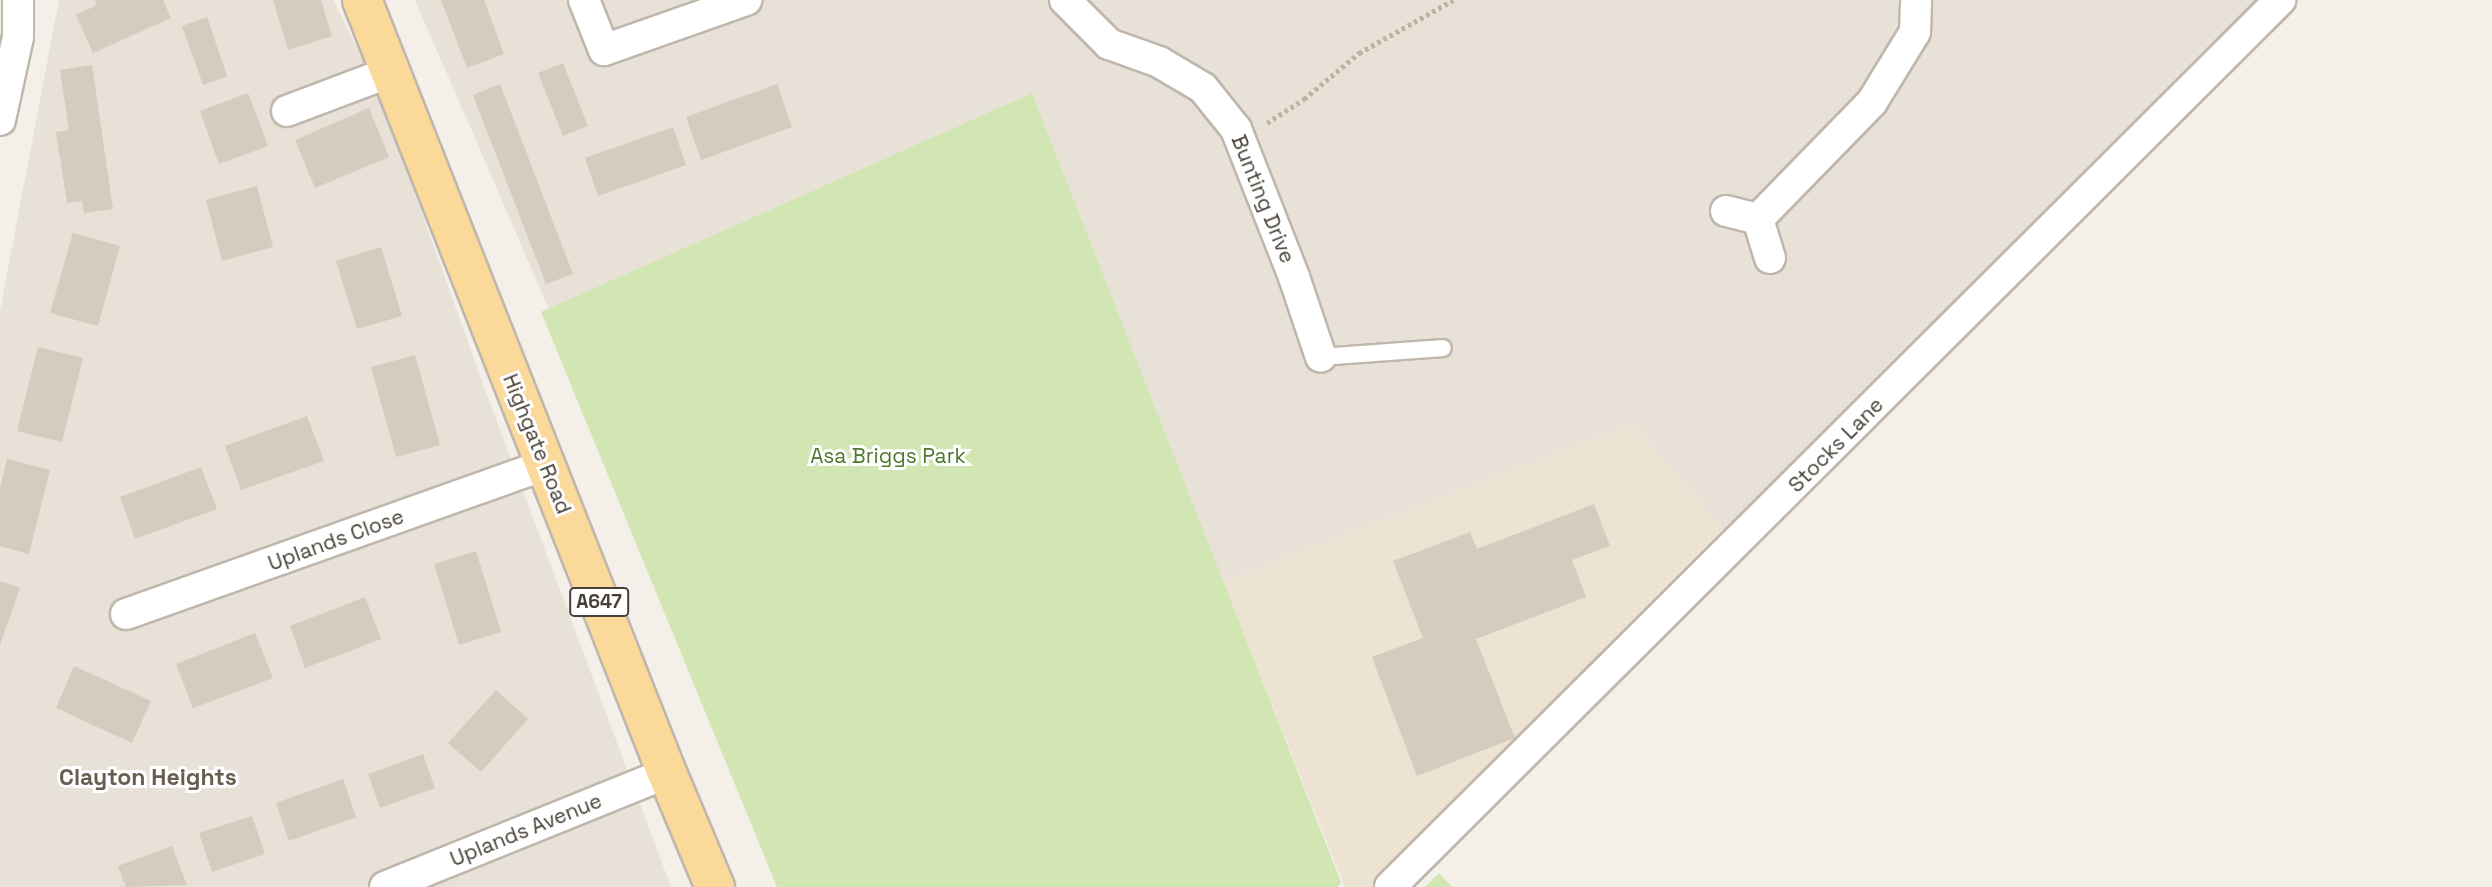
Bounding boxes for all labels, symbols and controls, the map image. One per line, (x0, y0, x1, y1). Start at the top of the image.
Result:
street label: Bunting Drive (1226, 131, 1300, 267)
street label: Highgate Road (497, 370, 577, 518)
street label: Stocks Lane (1783, 392, 1889, 498)
park label: Asa Briggs Park (810, 443, 966, 469)
street label: Uplands Close (265, 504, 407, 576)
road number: A647 (568, 586, 630, 618)
district label: Clayton Heights (59, 763, 237, 791)
street label: Uplands Avenue (446, 788, 606, 872)

